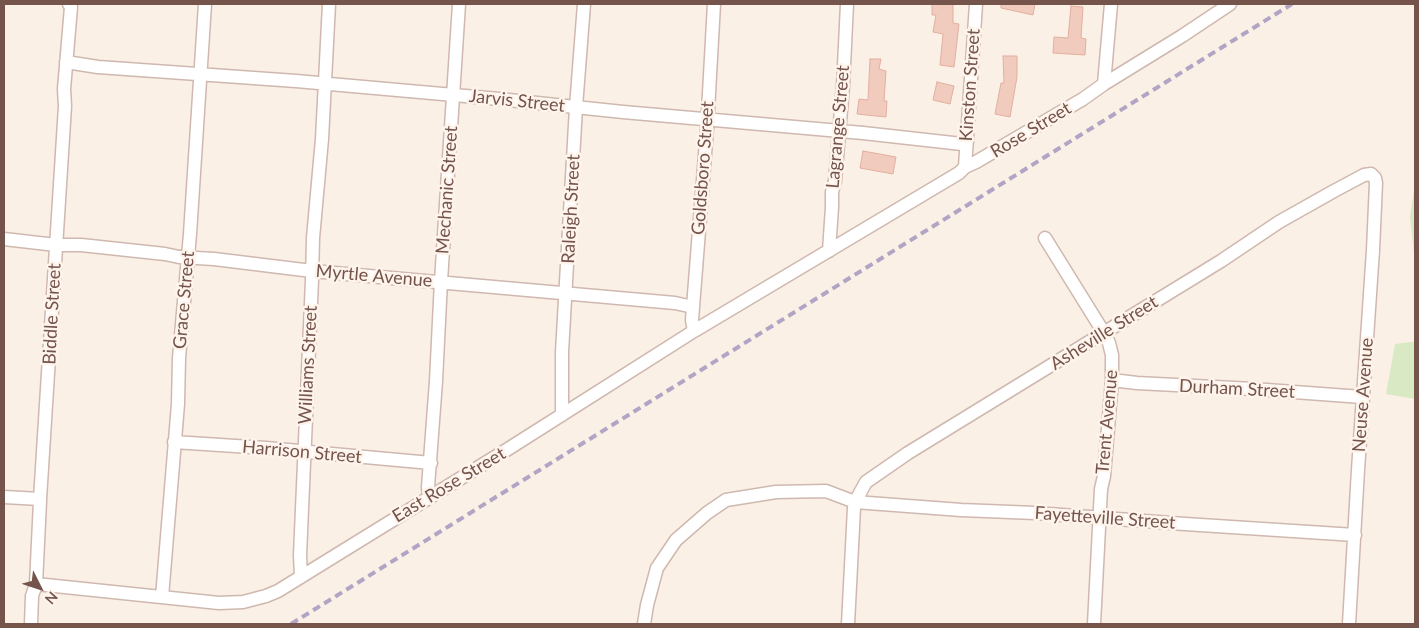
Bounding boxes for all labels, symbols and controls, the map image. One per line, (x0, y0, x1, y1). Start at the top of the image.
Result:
street label: Kinston Street (955, 28, 985, 142)
street label: Lagrange Street (822, 64, 854, 190)
street label: Jarvis Street (468, 85, 566, 117)
street label: Rose Street (987, 98, 1075, 162)
street label: Goldsboro Street (688, 100, 718, 236)
street label: Mechanic Street (432, 125, 462, 255)
street label: Raleigh Street (557, 154, 585, 264)
street label: Grace Street (169, 250, 199, 350)
street label: Myrtle Avenue (315, 260, 433, 292)
street label: Biddle Street (39, 263, 65, 365)
street label: Asheville Street (1046, 291, 1162, 375)
street label: Williams Street (294, 305, 322, 425)
street label: Neuse Avenue (1348, 337, 1378, 453)
street label: Trent Avenue (1092, 369, 1122, 475)
street label: Durham Street (1179, 375, 1295, 403)
street label: Harrison Street (241, 436, 363, 468)
street label: East Rose Street (388, 443, 510, 527)
street label: Fayetteville Street (1034, 502, 1176, 534)
north arrow (15, 563, 65, 613)
text: N (42, 589, 62, 608)

